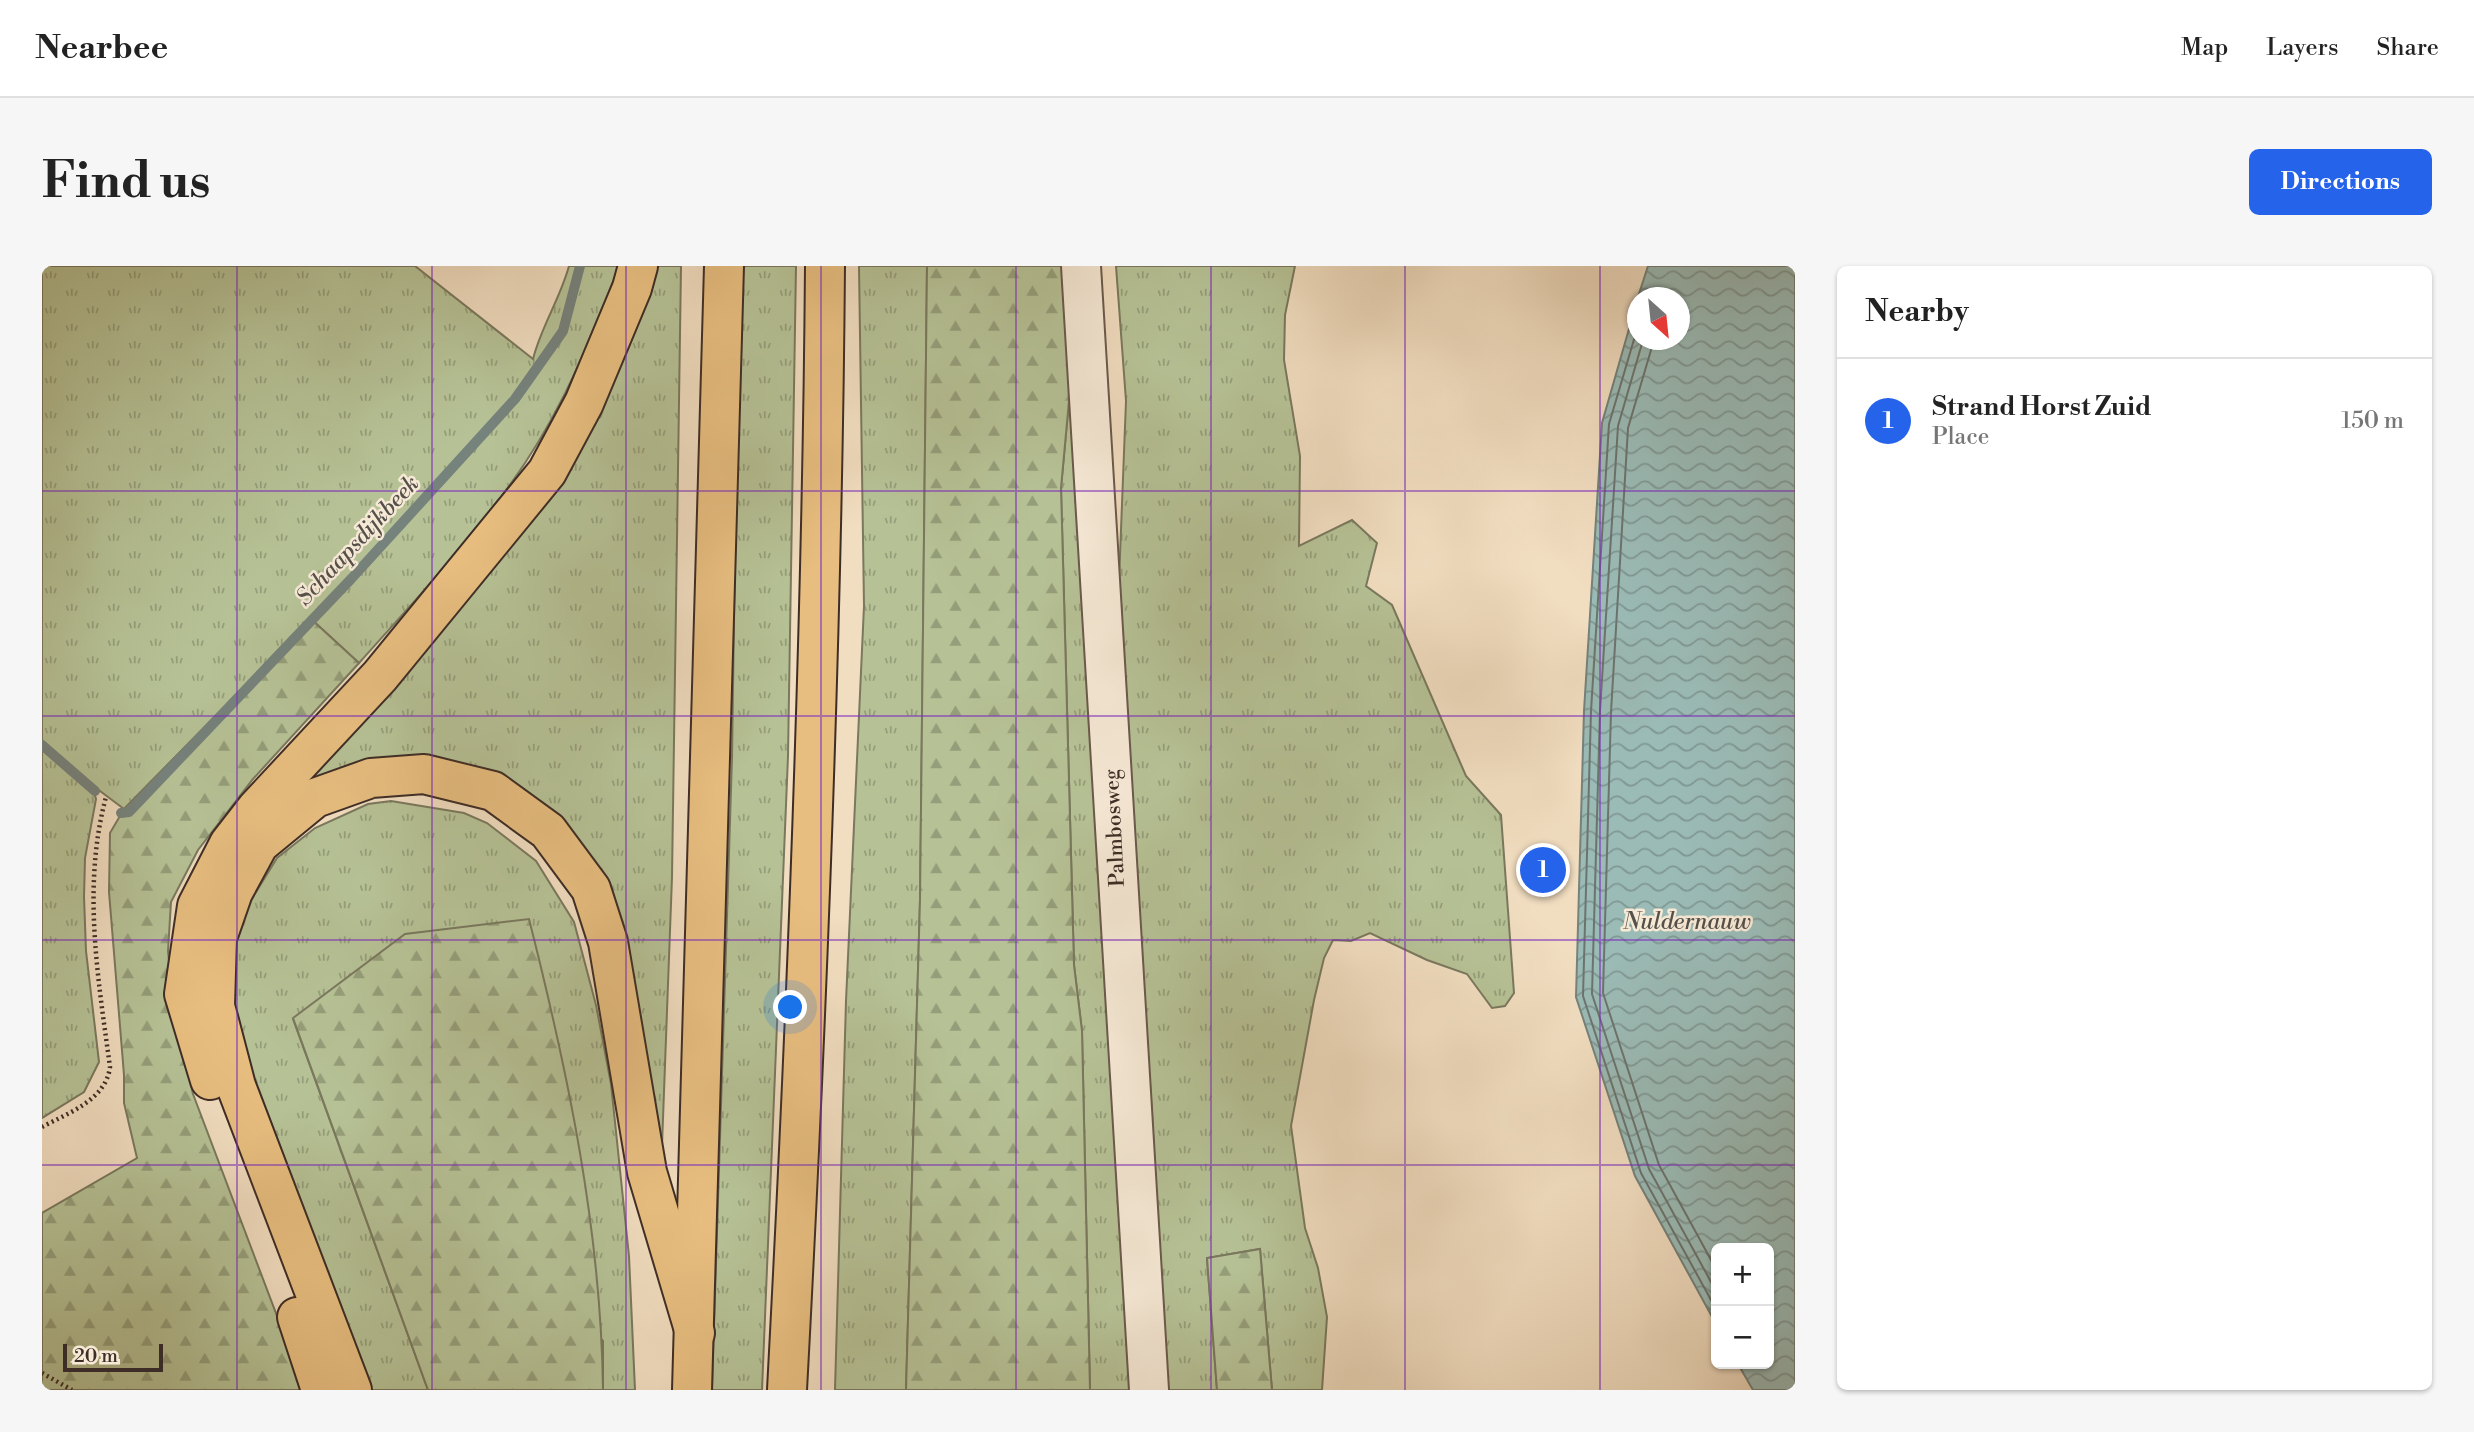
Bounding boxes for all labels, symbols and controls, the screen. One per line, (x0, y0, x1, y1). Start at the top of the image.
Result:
text: Nearbee (35, 28, 168, 69)
text: Map (2181, 33, 2228, 63)
text: Layers (2266, 33, 2338, 63)
text: Share (2376, 33, 2439, 63)
button: Directions (2249, 149, 2432, 215)
text: Find us (42, 152, 211, 213)
north arrow (1627, 287, 1690, 350)
text: Nearby (1865, 293, 1969, 331)
text: Strand Horst Zuid (1932, 391, 2151, 423)
text: 1 (1882, 407, 1894, 435)
text: 150 m (2341, 407, 2404, 435)
text: Place (1932, 423, 1989, 451)
water label: Schaapsdijkbeek (290, 470, 425, 612)
street label: Palmbosweg (1099, 768, 1131, 887)
pin: 1 (1520, 844, 1566, 896)
water label: Nuldernauw (1622, 908, 1751, 936)
your location (773, 990, 807, 1024)
map controls (1711, 1243, 1774, 1369)
button: + (1711, 1243, 1774, 1306)
button: − (1711, 1306, 1774, 1369)
scale bar (63, 1341, 163, 1373)
text: 20 m (74, 1344, 118, 1368)

